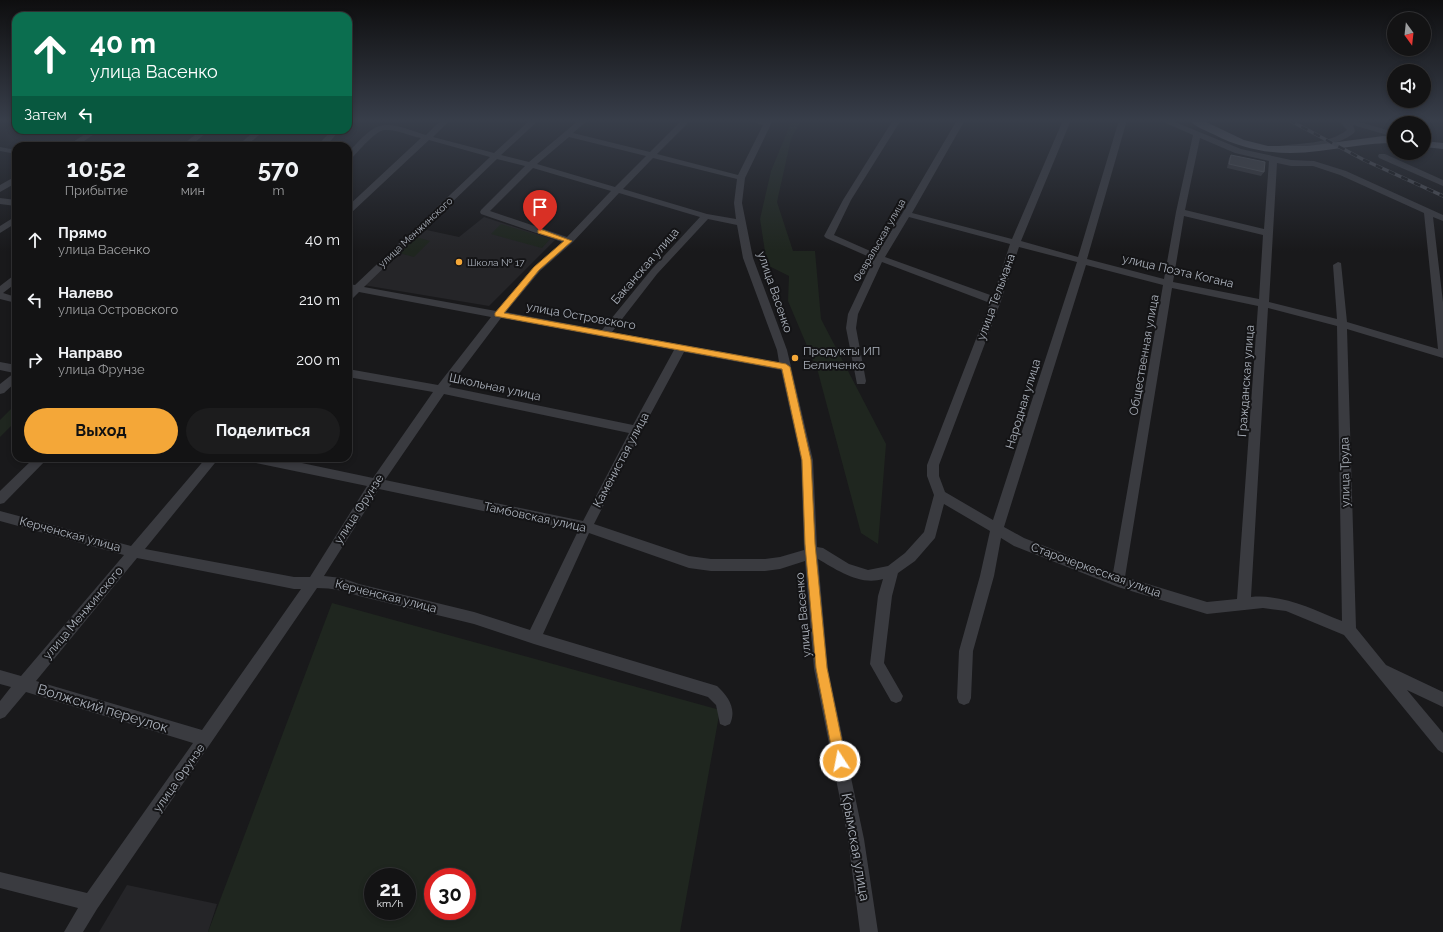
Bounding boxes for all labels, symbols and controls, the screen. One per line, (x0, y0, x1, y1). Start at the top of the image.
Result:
north arrow (1387, 12, 1431, 56)
map controls (1387, 12, 1431, 160)
text: 40 m (90, 27, 156, 60)
icon: ahead (24, 28, 76, 80)
text: улица Васенко (90, 61, 218, 82)
button: sound (1387, 64, 1431, 108)
icon: left (75, 104, 97, 126)
text: Затем (24, 106, 67, 124)
button: search (1387, 116, 1431, 160)
text: 10:52 (67, 154, 126, 183)
text: 2 (186, 154, 200, 183)
text: 570 (258, 154, 299, 183)
text: Прибытие (65, 183, 128, 198)
text: мин (181, 183, 205, 198)
text: m (273, 183, 285, 198)
pin (523, 190, 557, 231)
street label: улица Менжинского (376, 195, 455, 270)
icon: arrive (529, 196, 551, 218)
street label: Февральская улица (851, 197, 908, 283)
text: Прямо (58, 224, 107, 242)
street label: Баканская улица (608, 225, 682, 307)
icon: ahead (24, 229, 46, 251)
text: 40 m (305, 231, 340, 249)
text: улица Васенко (58, 242, 150, 257)
street label: улица Васенко (755, 249, 795, 335)
street label: улица Поэта Когана (1121, 251, 1235, 291)
street label: улица Тельмана (974, 252, 1018, 342)
marker: Школа № 17 (454, 257, 464, 267)
place label: Школа № 17 (467, 257, 525, 268)
text: Налево (58, 284, 113, 302)
icon: left (24, 289, 46, 311)
text: 210 m (299, 291, 340, 309)
street label: Общественная улица (1126, 293, 1162, 417)
street label: улица Островского (525, 299, 637, 333)
text: улица Островского (58, 302, 178, 317)
street label: Гражданская улица (1235, 324, 1257, 438)
text: Направо (58, 344, 122, 362)
place label: Продукты ИП Беличенко (803, 344, 880, 372)
icon: right (24, 349, 46, 371)
text: 200 m (296, 351, 340, 369)
marker: Продукты ИП Беличенко (790, 353, 800, 363)
street label: Народная улица (1003, 357, 1043, 451)
text: улица Фрунзе (58, 362, 145, 377)
street label: Школьная улица (448, 370, 542, 404)
button: Выход (24, 408, 178, 454)
button: Поделиться (186, 408, 340, 454)
street label: Каменистая улица (590, 410, 652, 510)
street label: улица Труда (1337, 437, 1353, 507)
street label: улица Фрунзе (331, 472, 387, 546)
street label: Тамбовская улица (483, 499, 587, 535)
street label: Керченская улица (18, 514, 122, 554)
street label: Старочеркесская улица (1029, 540, 1163, 600)
street label: улица Менжинского (40, 564, 126, 662)
street label: улица Васенко (792, 572, 814, 658)
street label: Керченская улица (334, 577, 438, 615)
street label: Волжский переулок (36, 680, 170, 736)
position arrow (819, 740, 861, 782)
street label: улица Фрунзе (150, 741, 208, 815)
street label: Крымская улица (839, 792, 873, 902)
speed limit sign: 30 (424, 868, 476, 920)
text: 21 (379, 877, 401, 901)
text: km/h (377, 898, 403, 909)

